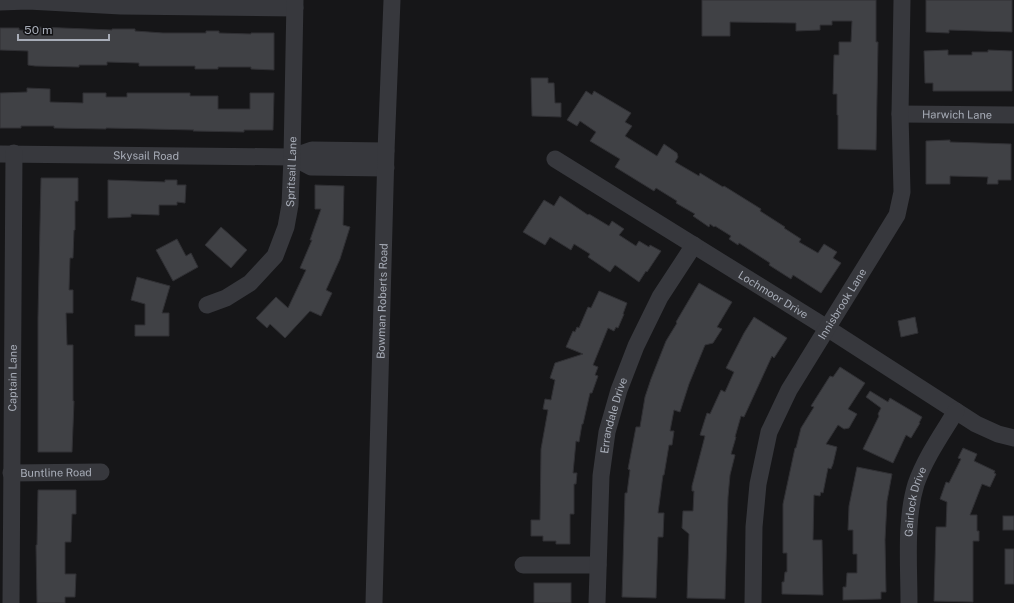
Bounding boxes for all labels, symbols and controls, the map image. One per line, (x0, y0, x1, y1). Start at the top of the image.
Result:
scale bar (18, 16, 109, 42)
text: 50 m (24, 23, 52, 37)
street label: Harwich Lane (922, 108, 992, 121)
street label: Spritsail Lane (284, 136, 298, 207)
street label: Skysail Road (113, 149, 179, 162)
street label: Bowman Roberts Road (374, 243, 390, 359)
street label: Innisbrook Lane (816, 266, 869, 342)
street label: Lochmoor Drive (736, 268, 810, 321)
street label: Captain Lane (6, 344, 19, 412)
street label: Errandale Drive (598, 376, 629, 454)
street label: Gairlock Drive (903, 465, 928, 537)
street label: Buntline Road (20, 466, 92, 479)

